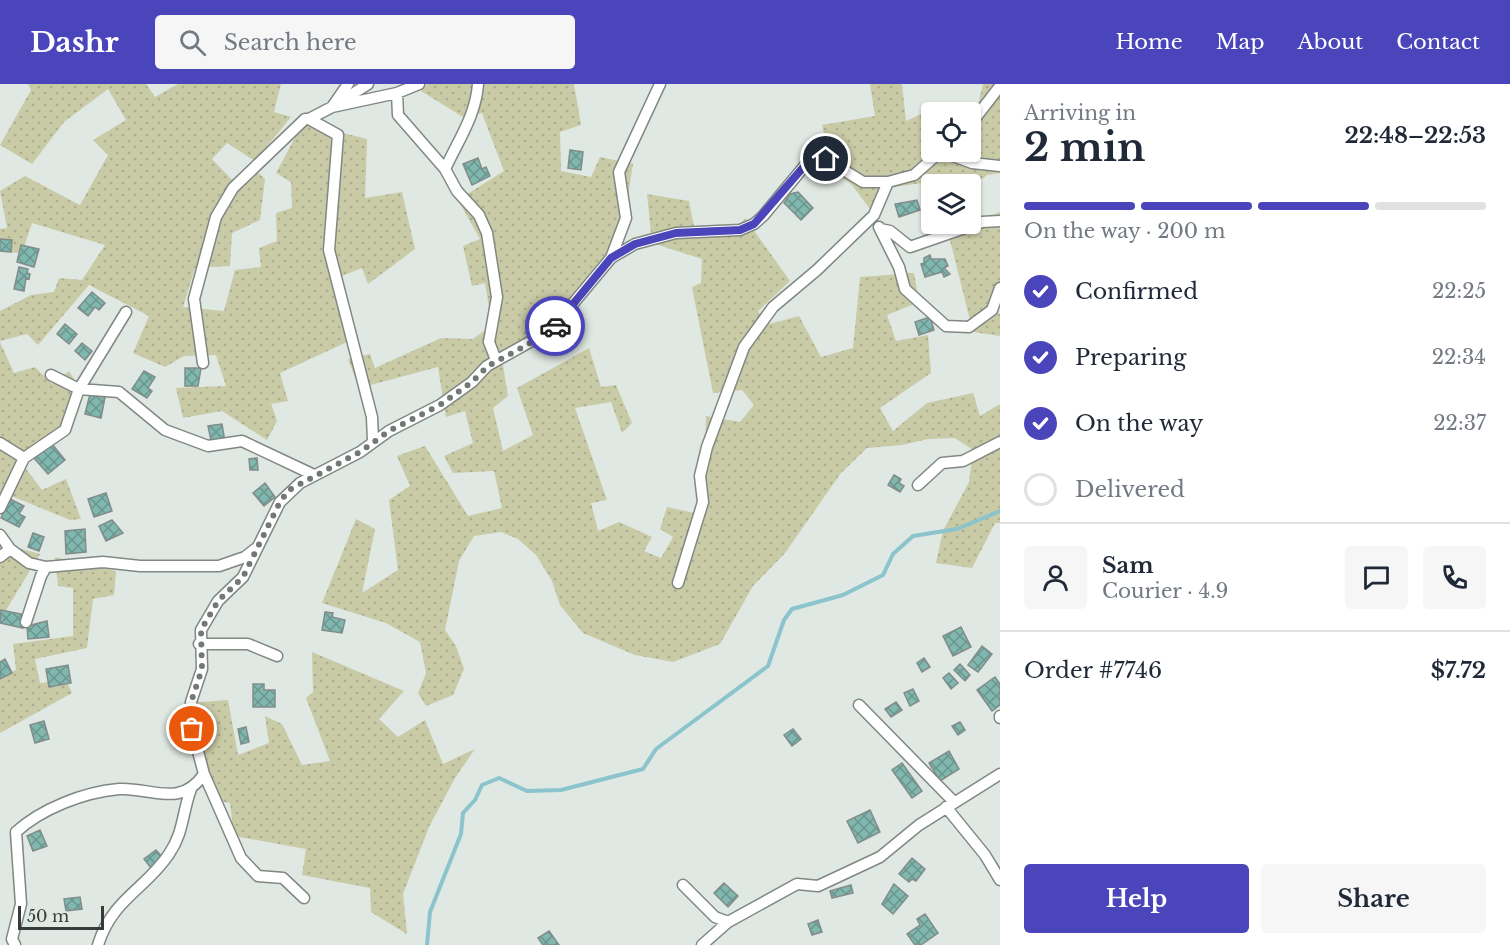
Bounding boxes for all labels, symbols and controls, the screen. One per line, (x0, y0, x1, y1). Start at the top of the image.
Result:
search box (155, 15, 575, 69)
text: Dashr (30, 25, 119, 60)
icon: search (176, 26, 209, 59)
text: Search here (224, 29, 357, 56)
text: Home (1116, 29, 1183, 55)
text: Map (1216, 29, 1264, 55)
text: About (1297, 29, 1363, 55)
text: Contact (1396, 29, 1480, 55)
text: Arriving in (1024, 101, 1136, 125)
map controls (921, 102, 981, 234)
button: locate (921, 102, 981, 162)
text: 22:48–22:53 (1344, 122, 1486, 149)
text: 2 min (1024, 123, 1145, 172)
pin (800, 133, 851, 184)
icon: home (809, 142, 842, 175)
button: layers (921, 174, 981, 234)
text: On the way · 200 m (1024, 219, 1225, 243)
icon: check (1024, 275, 1057, 308)
text: Confirmed (1075, 278, 1198, 305)
text: 22:25 (1432, 279, 1486, 303)
courier (525, 296, 585, 356)
icon: car (539, 310, 572, 343)
icon: check (1024, 341, 1057, 374)
text: Preparing (1075, 344, 1186, 371)
text: 22:34 (1432, 345, 1486, 369)
icon: check (1024, 407, 1057, 440)
text: On the way (1075, 410, 1203, 437)
text: 22:37 (1433, 411, 1486, 435)
text: Delivered (1075, 476, 1185, 503)
button: person (1024, 546, 1087, 609)
button: chat (1345, 546, 1408, 609)
button: phone (1423, 546, 1486, 609)
text: Sam (1102, 552, 1154, 579)
text: Courier · 4.9 (1102, 579, 1228, 603)
text: Order #7746 (1024, 657, 1162, 684)
text: $7.72 (1431, 657, 1486, 684)
pin (166, 703, 217, 754)
icon: bag (175, 712, 208, 745)
button: Help (1024, 864, 1249, 933)
button: Share (1261, 864, 1486, 933)
scale bar (18, 903, 104, 930)
text: 50 m (27, 906, 69, 926)

